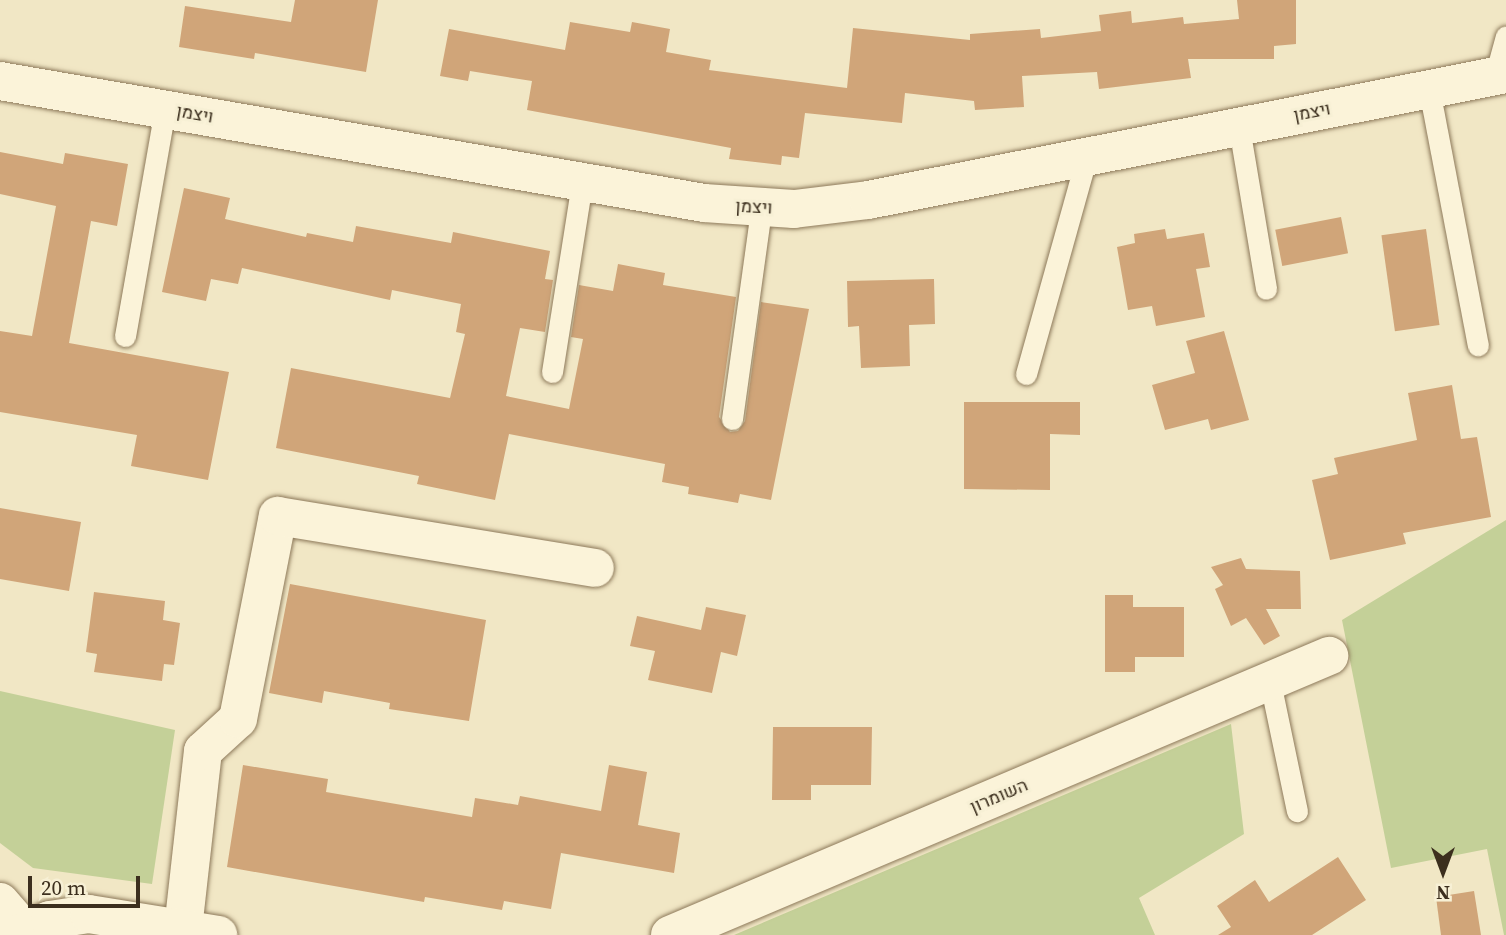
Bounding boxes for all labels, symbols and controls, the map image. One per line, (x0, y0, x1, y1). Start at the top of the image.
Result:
street label: ויצמן (1292, 98, 1332, 126)
street label: ויצמן (175, 100, 215, 128)
street label: ויצמן (735, 195, 773, 219)
street label: השומרון (967, 774, 1031, 818)
north arrow (1408, 837, 1478, 907)
scale bar (32, 862, 144, 906)
text: 20 m (41, 873, 86, 902)
text: N (1436, 880, 1450, 906)

